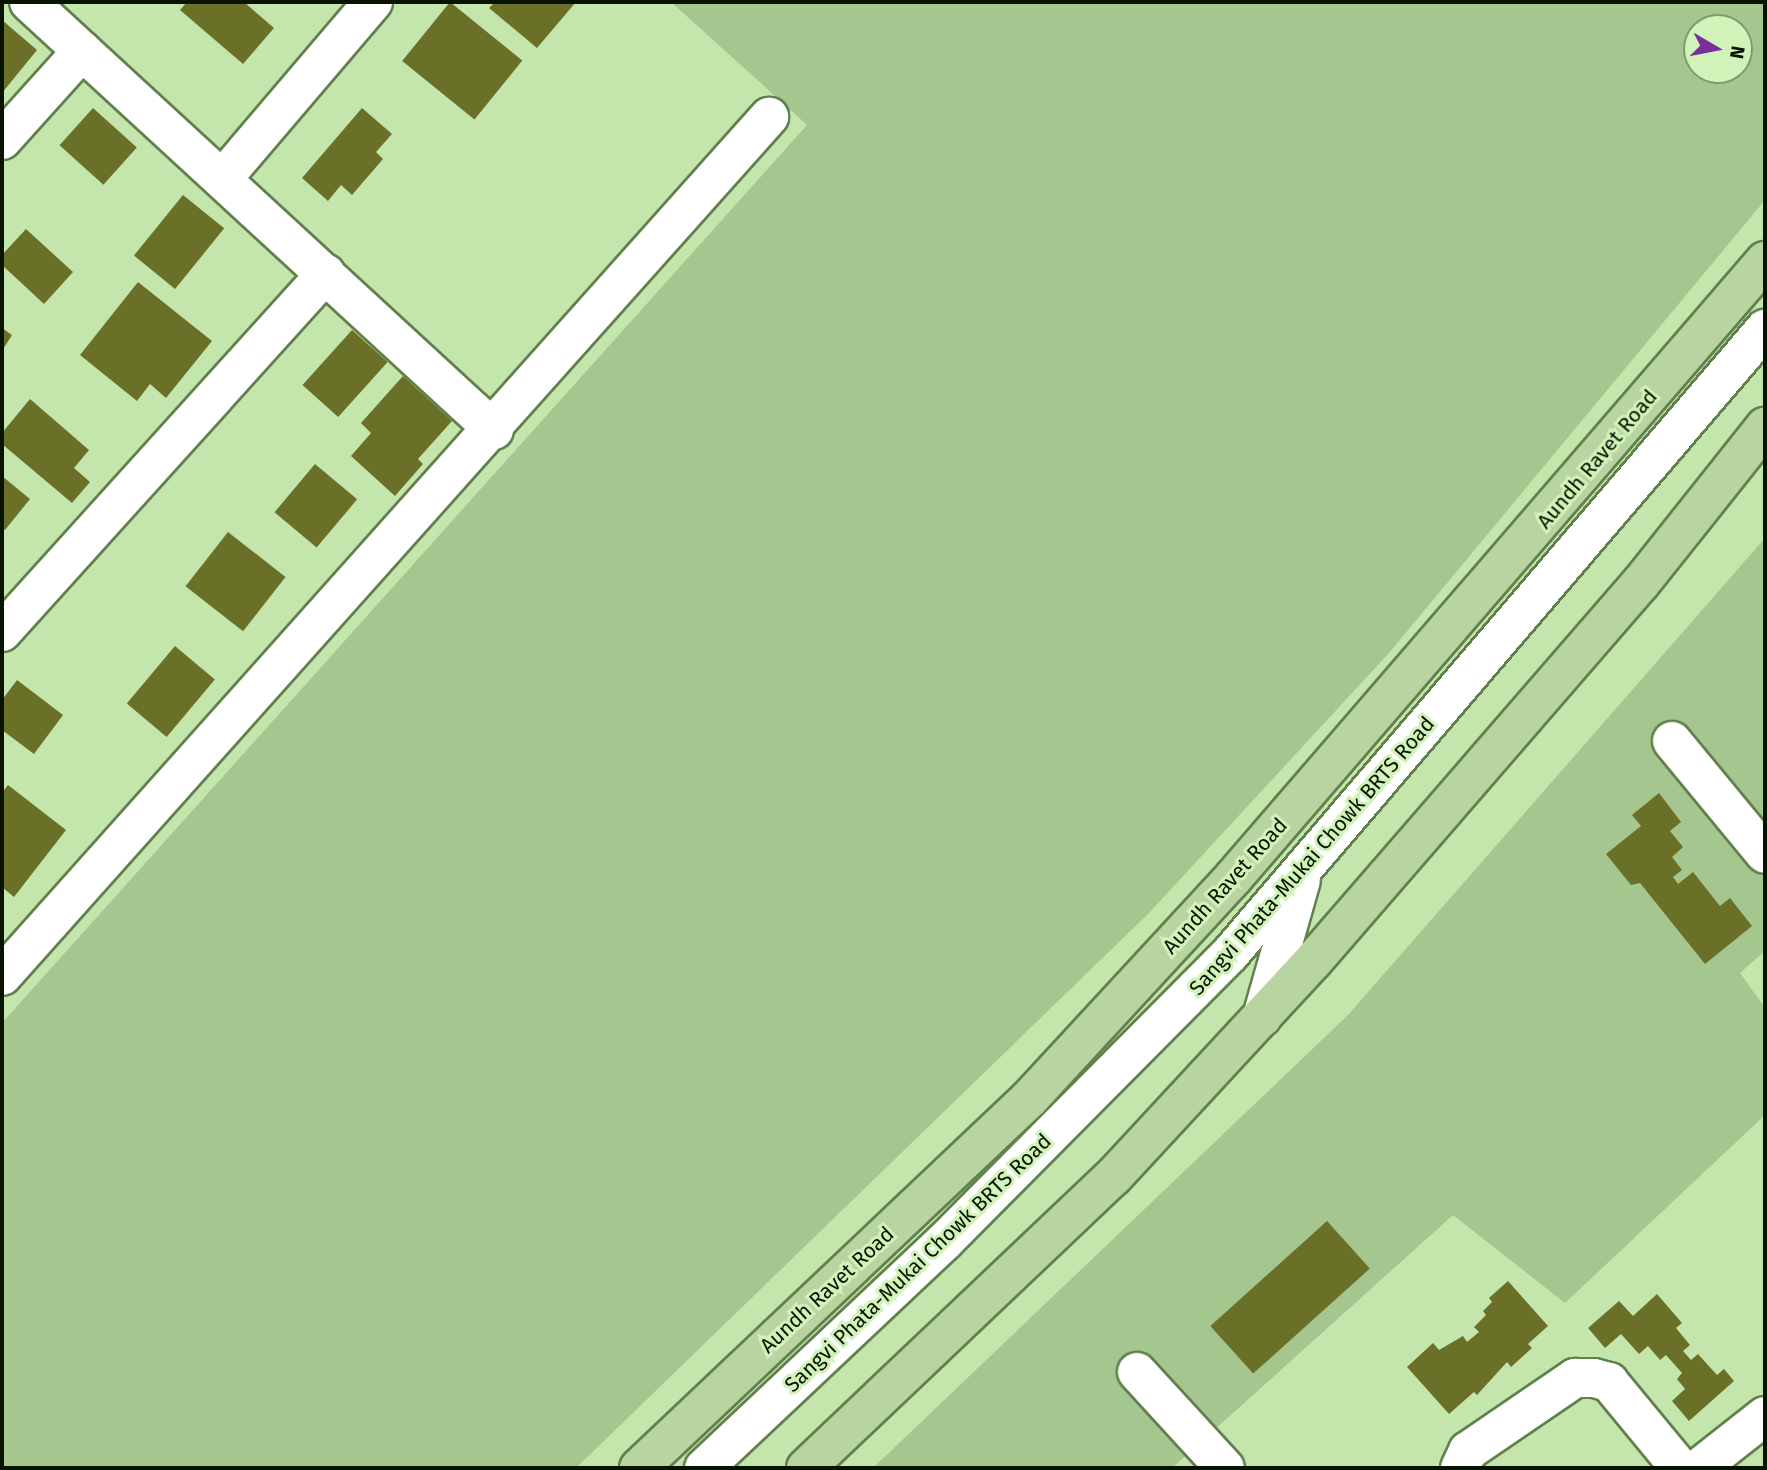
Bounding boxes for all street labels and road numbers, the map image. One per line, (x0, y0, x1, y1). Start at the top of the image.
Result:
street label: Aundh Ravet Road (1531, 384, 1663, 534)
street label: Sangvi Phata-Mukai Chowk BRTS Road (1184, 712, 1440, 1000)
street label: Aundh Ravet Road (1157, 813, 1293, 959)
street label: Sangvi Phata-Mukai Chowk BRTS Road (779, 1129, 1057, 1397)
street label: Aundh Ravet Road (755, 1221, 899, 1359)

